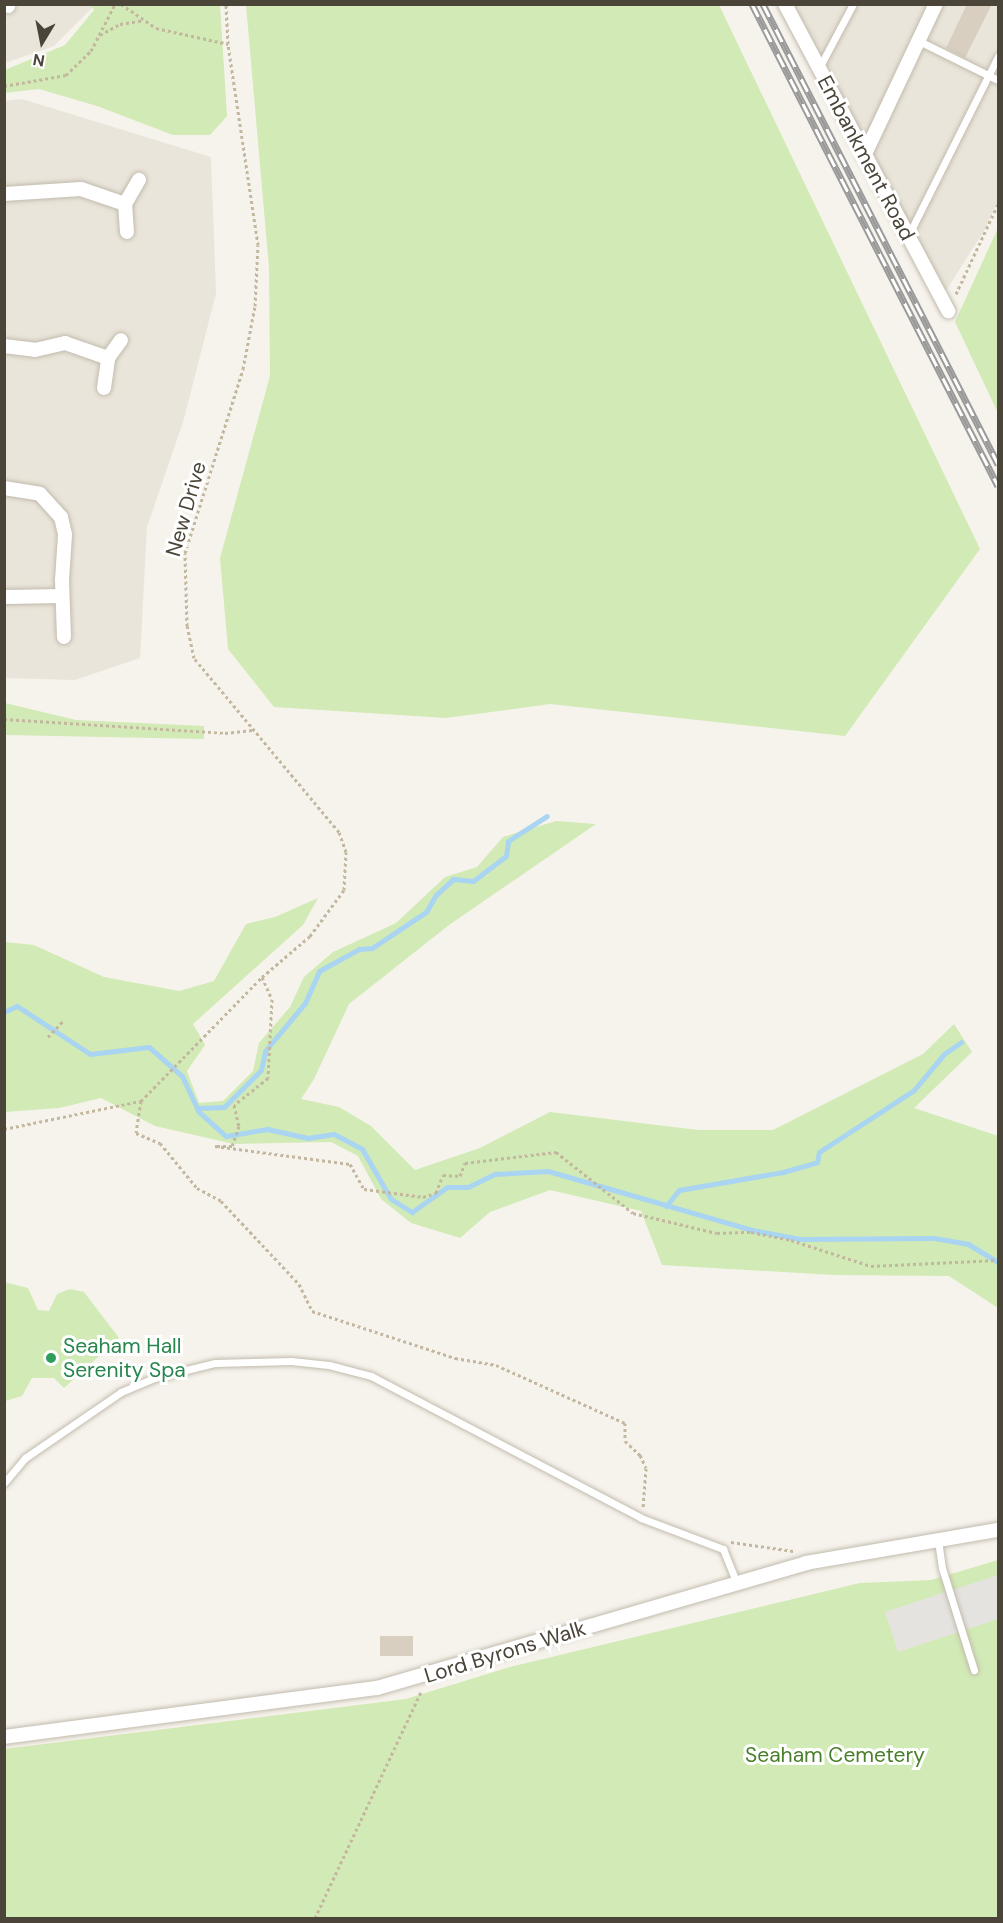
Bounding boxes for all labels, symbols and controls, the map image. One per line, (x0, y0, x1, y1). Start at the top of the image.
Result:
north arrow (12, 12, 72, 72)
text: N (31, 49, 46, 72)
street label: Embankment Road (812, 71, 920, 245)
street label: New Drive (160, 459, 212, 559)
place label: Seaham Hall Serenity Spa (63, 1333, 186, 1383)
marker: Seaham Hall Serenity Spa (44, 1351, 58, 1365)
street label: Lord Byrons Walk (421, 1615, 589, 1689)
park label: Seaham Cemetery (745, 1742, 925, 1768)

